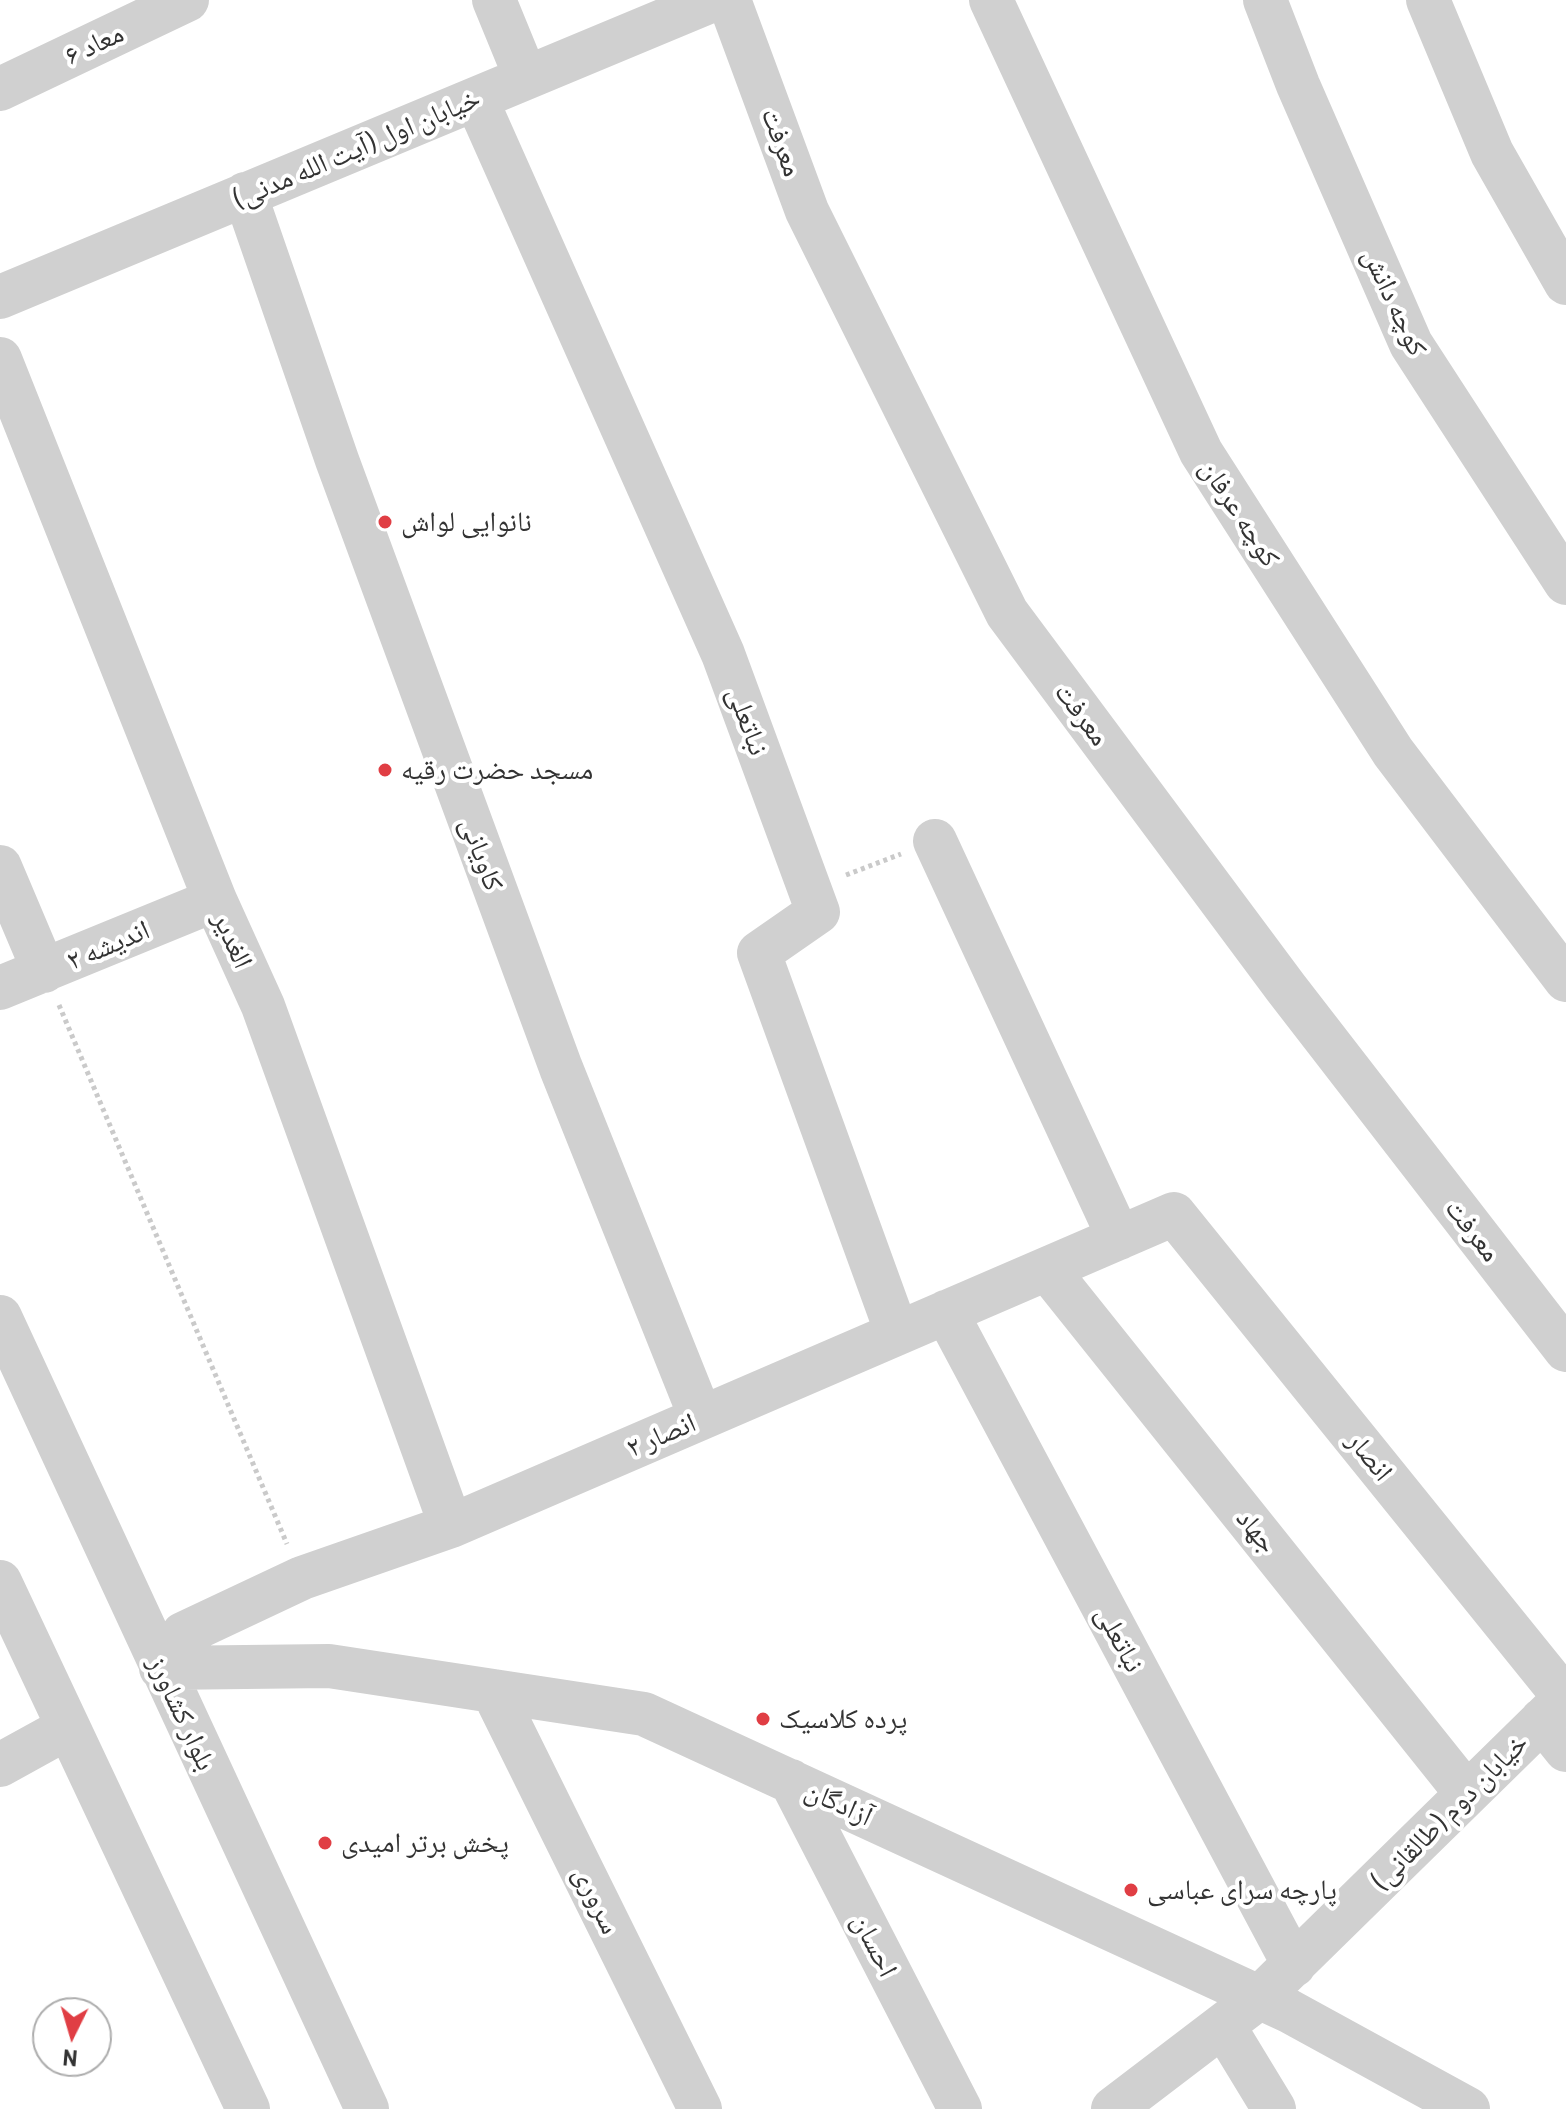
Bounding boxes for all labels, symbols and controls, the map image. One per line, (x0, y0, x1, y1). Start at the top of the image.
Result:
street label: معاد ۶ (59, 16, 129, 72)
street label: خیابان اول (آیت الله مدنی) (229, 81, 485, 215)
street label: معرفت (754, 103, 810, 181)
street label: کوچه دانش (1355, 243, 1435, 361)
street label: کوچه عرفان (1193, 453, 1287, 573)
place label: نانوایی لواش (401, 505, 532, 539)
marker: نانوایی لواش (376, 513, 394, 531)
street label: معرفت (1047, 676, 1117, 752)
street label: نباتعلی (720, 682, 776, 760)
place label: مسجد حضرت رقیه (401, 753, 593, 787)
marker: مسجد حضرت رقیه (376, 761, 394, 779)
street label: کاویانی (453, 813, 511, 895)
street label: الغدیر (206, 907, 260, 973)
street label: اندیشه ۲ (62, 913, 154, 977)
street label: معرفت (1438, 1192, 1508, 1268)
street label: انصار ۲ (621, 1405, 701, 1465)
street label: انصار (1340, 1424, 1400, 1488)
street label: جهاد (1229, 1502, 1285, 1560)
street label: نباتعلی (1089, 1600, 1151, 1678)
street label: بلوار کشاورز (141, 1650, 223, 1776)
place label: پرده کلاسیک (779, 1702, 907, 1736)
marker: پرده کلاسیک (754, 1710, 772, 1728)
street label: خیابان دوم (طالقانی) (1365, 1726, 1535, 1896)
street label: آزادگان (800, 1773, 878, 1833)
place label: پخش برتر امیدی (341, 1826, 509, 1860)
marker: پخش برتر امیدی (316, 1834, 334, 1852)
street label: سروری (566, 1861, 628, 1939)
place label: پارچه سرای عباسی (1147, 1873, 1337, 1907)
marker: پارچه سرای عباسی (1122, 1881, 1140, 1899)
street label: احسان (845, 1908, 905, 1982)
north arrow (32, 1997, 112, 2077)
text: N (62, 2045, 79, 2073)

